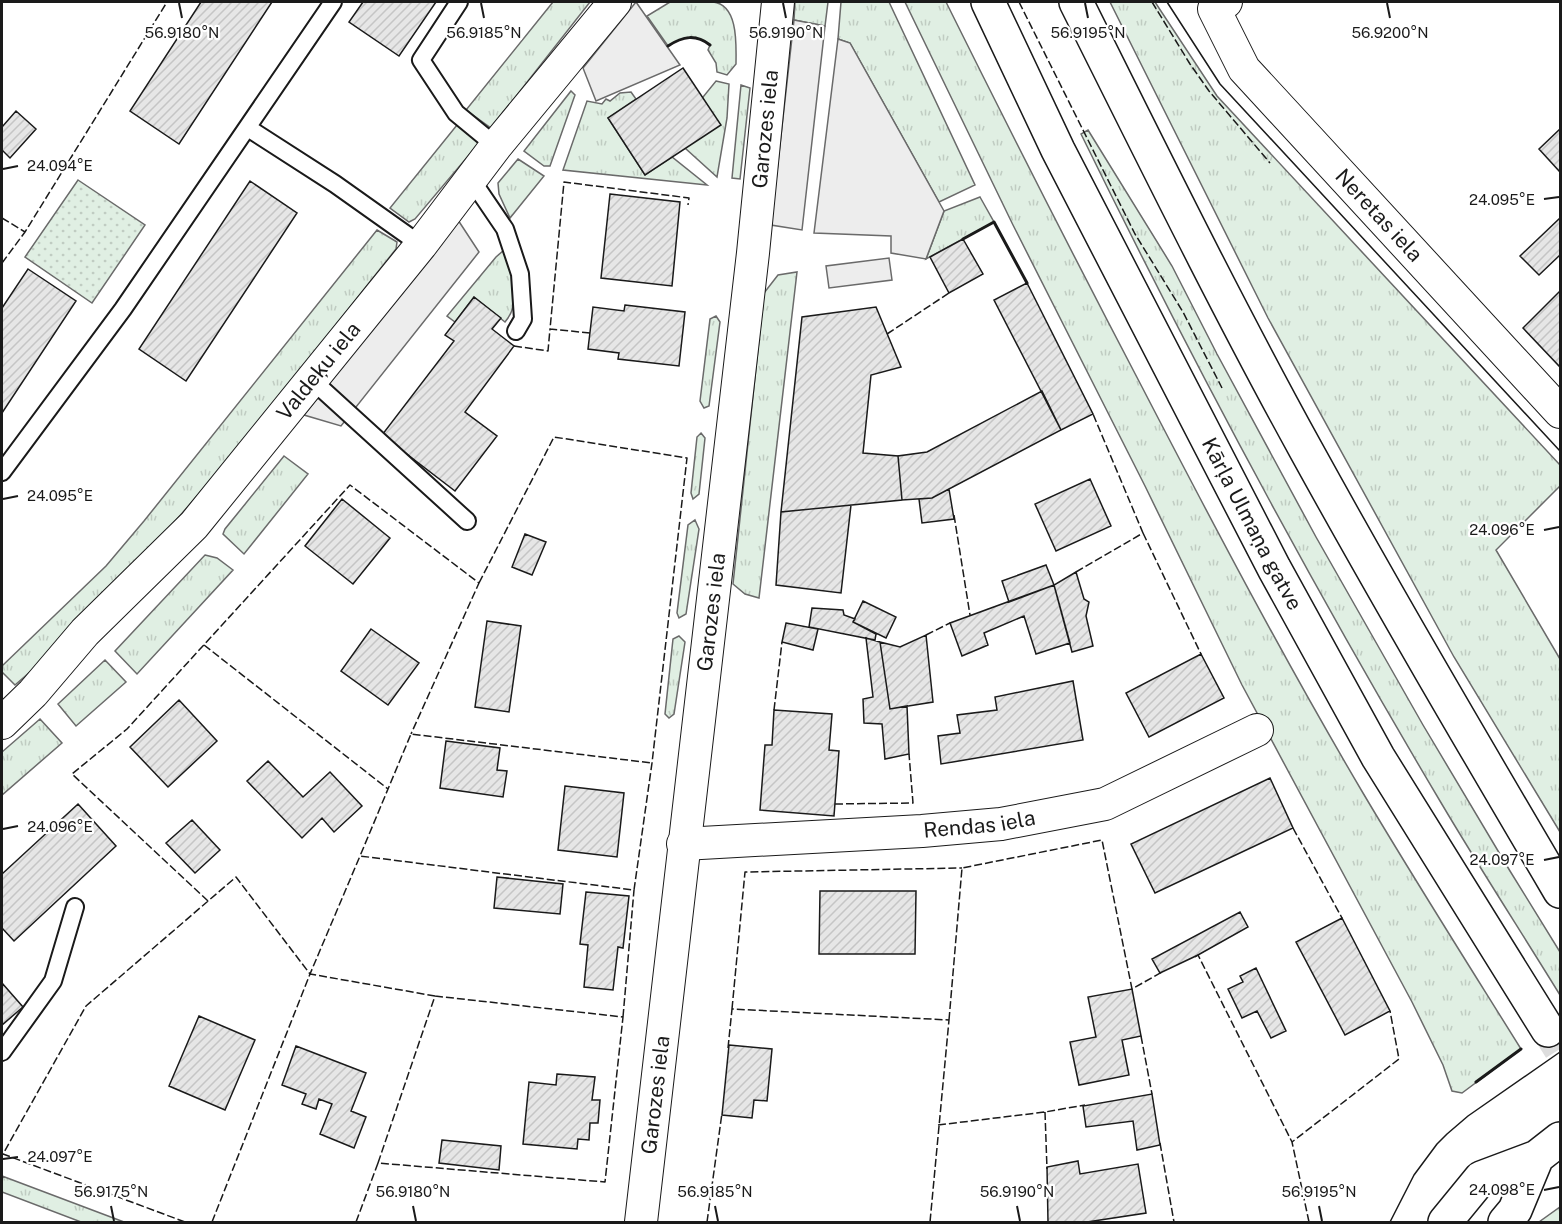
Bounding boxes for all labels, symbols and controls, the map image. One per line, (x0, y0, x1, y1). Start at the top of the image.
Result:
text: 56.9180°N (145, 24, 219, 41)
text: 56.9185°N (446, 24, 522, 41)
text: 56.9190°N (749, 24, 823, 41)
text: 56.9195°N (1050, 24, 1126, 41)
text: 56.9200°N (1351, 24, 1429, 41)
street label: Garozes iela (746, 68, 783, 190)
text: 24.094°E (27, 157, 93, 174)
street label: Neretas iela (1330, 163, 1428, 267)
text: 24.095°E (1469, 191, 1535, 208)
street label: Valdeķu iela (271, 317, 365, 425)
street label: Kārļa Ulmaņa gatve (1197, 433, 1308, 614)
text: 24.095°E (27, 487, 93, 504)
text: 24.096°E (1469, 521, 1535, 538)
street label: Garozes iela (692, 551, 730, 673)
street label: Rendas iela (922, 805, 1037, 843)
text: 24.096°E (27, 818, 93, 835)
text: 24.097°E (1469, 851, 1535, 868)
street label: Garozes iela (636, 1034, 674, 1155)
text: 24.097°E (27, 1148, 93, 1165)
text: 24.098°E (1469, 1181, 1535, 1198)
text: 56.9175°N (74, 1183, 148, 1200)
text: 56.9180°N (376, 1183, 450, 1200)
text: 56.9185°N (677, 1183, 753, 1200)
text: 56.9190°N (980, 1183, 1054, 1200)
text: 56.9195°N (1281, 1183, 1357, 1200)

